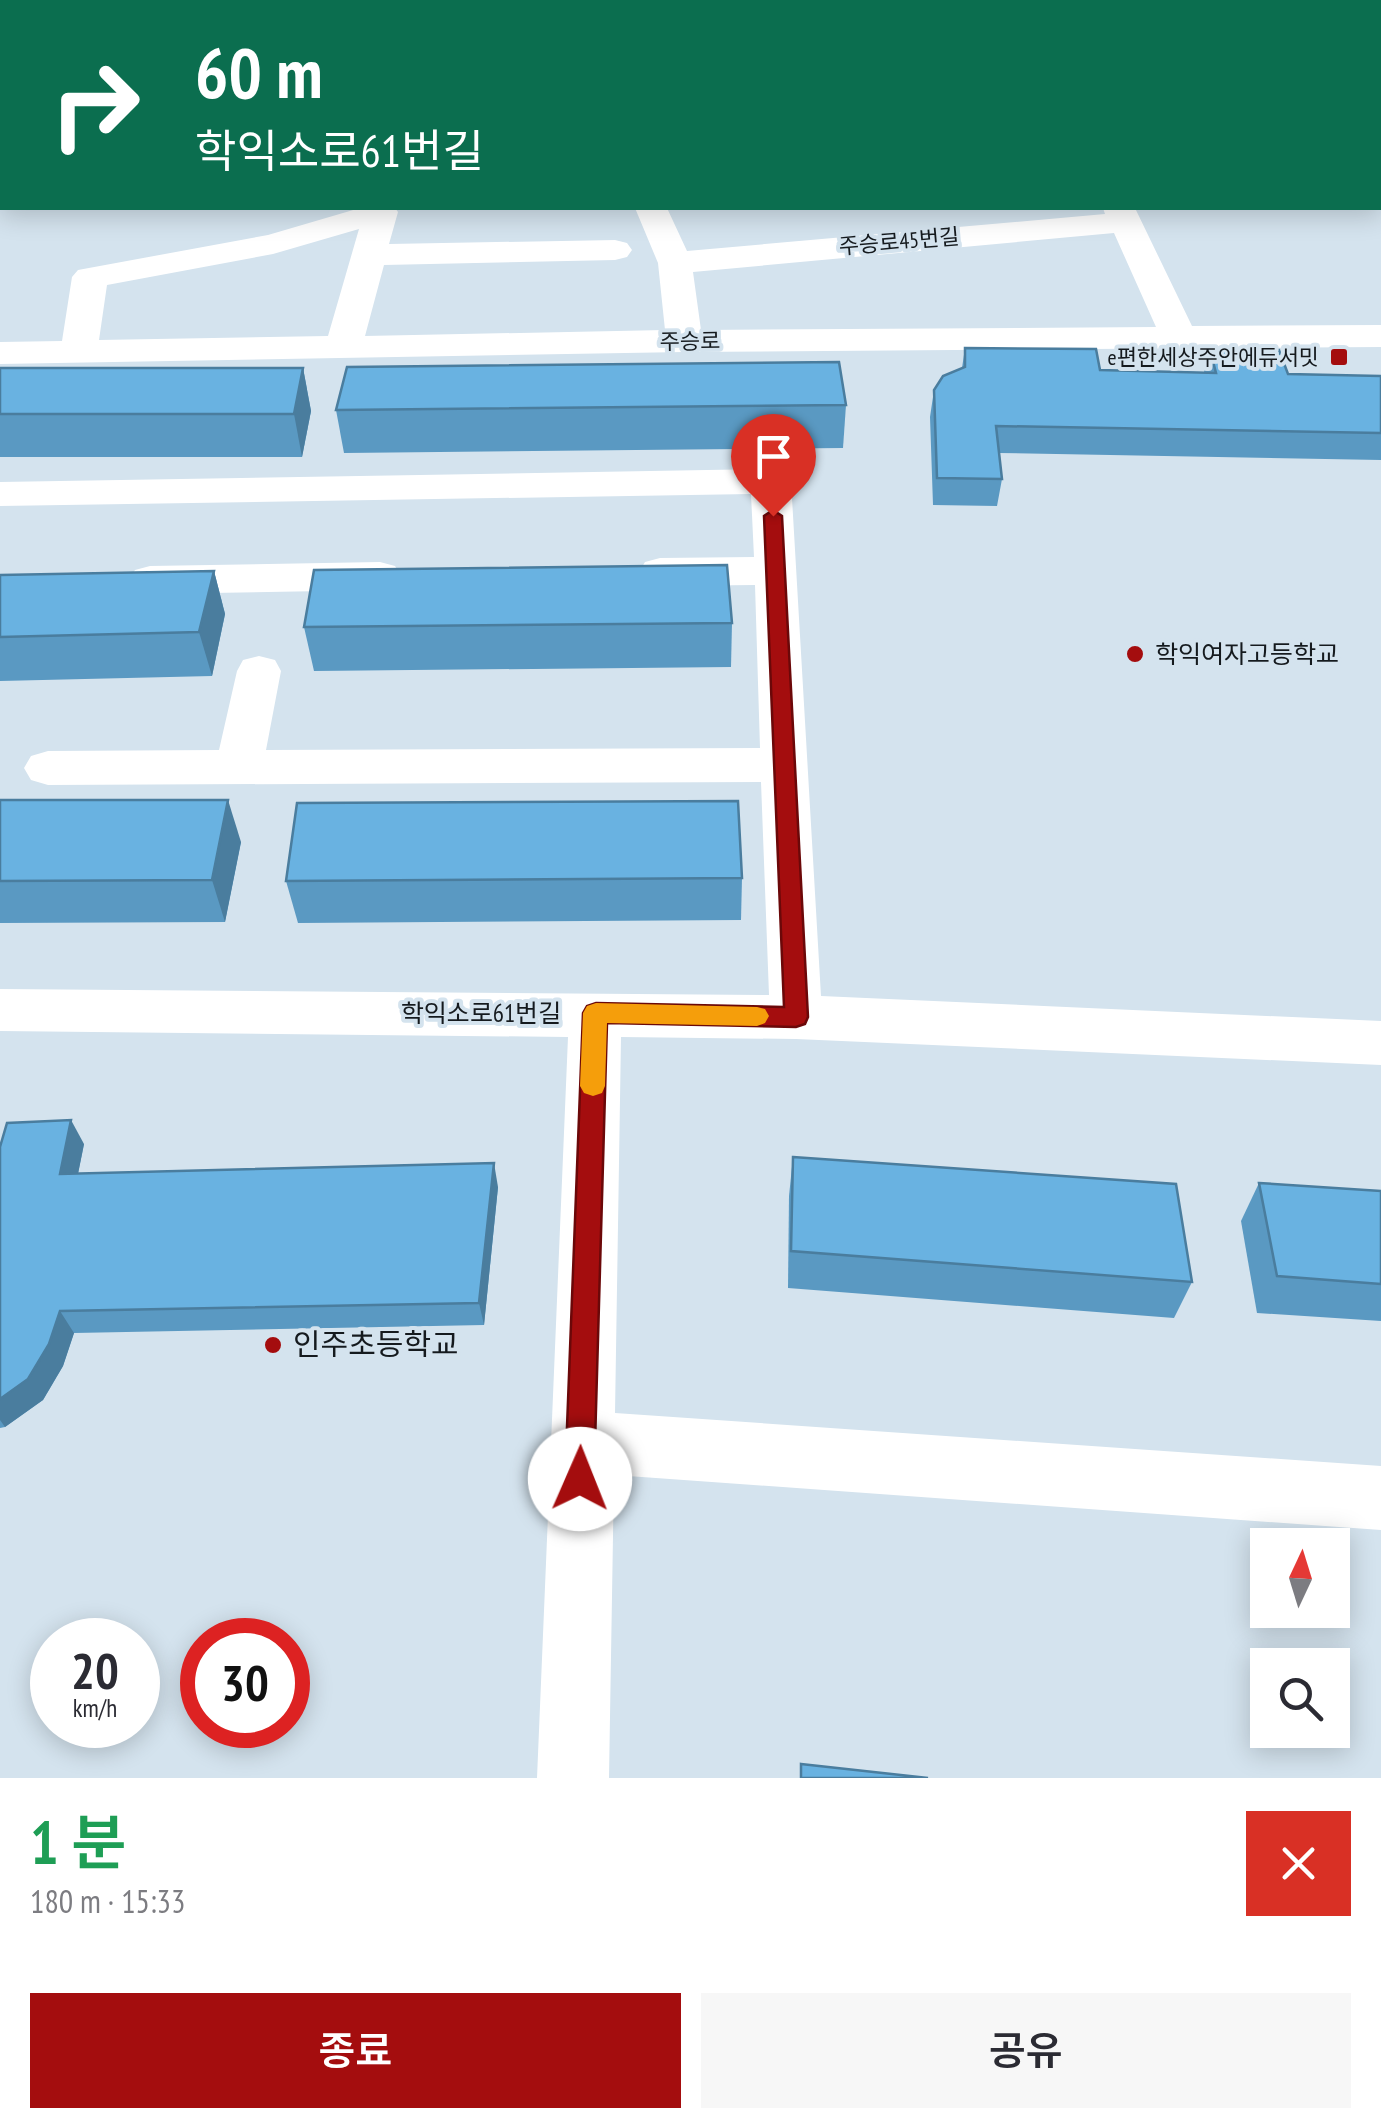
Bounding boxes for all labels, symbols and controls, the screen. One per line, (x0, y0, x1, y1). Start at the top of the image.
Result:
text: 60 m (195, 27, 323, 117)
icon: right (30, 40, 160, 170)
text: 학익소로61번길 (195, 121, 484, 179)
street label: 주승로45번길 (838, 222, 960, 260)
street label: 주승로 (659, 326, 721, 356)
place label: e편한세상주안에듀서밋 (1108, 343, 1319, 371)
marker: e편한세상주안에듀서밋 (1328, 346, 1350, 368)
pin (731, 414, 816, 517)
icon: arrive (746, 429, 801, 484)
place label: 학익여자고등학교 (1155, 638, 1339, 670)
marker: 학익여자고등학교 (1124, 643, 1146, 665)
street label: 학익소로61번길 (401, 997, 561, 1029)
place label: 인주초등학교 (293, 1324, 459, 1363)
marker: 인주초등학교 (262, 1334, 284, 1356)
position arrow (528, 1427, 632, 1531)
north arrow (1250, 1528, 1350, 1628)
map controls (1250, 1528, 1350, 1748)
speed limit sign: 30 (180, 1618, 310, 1748)
text: 20 (71, 1638, 119, 1703)
button: search (1250, 1648, 1350, 1748)
text: km/h (73, 1692, 117, 1724)
text: 1 분 (30, 1803, 126, 1881)
button: close (1246, 1811, 1351, 1916)
text: 180 m · 15:33 (30, 1880, 185, 1922)
button: 종료 (30, 1993, 681, 2108)
button: 공유 (701, 1993, 1351, 2108)

